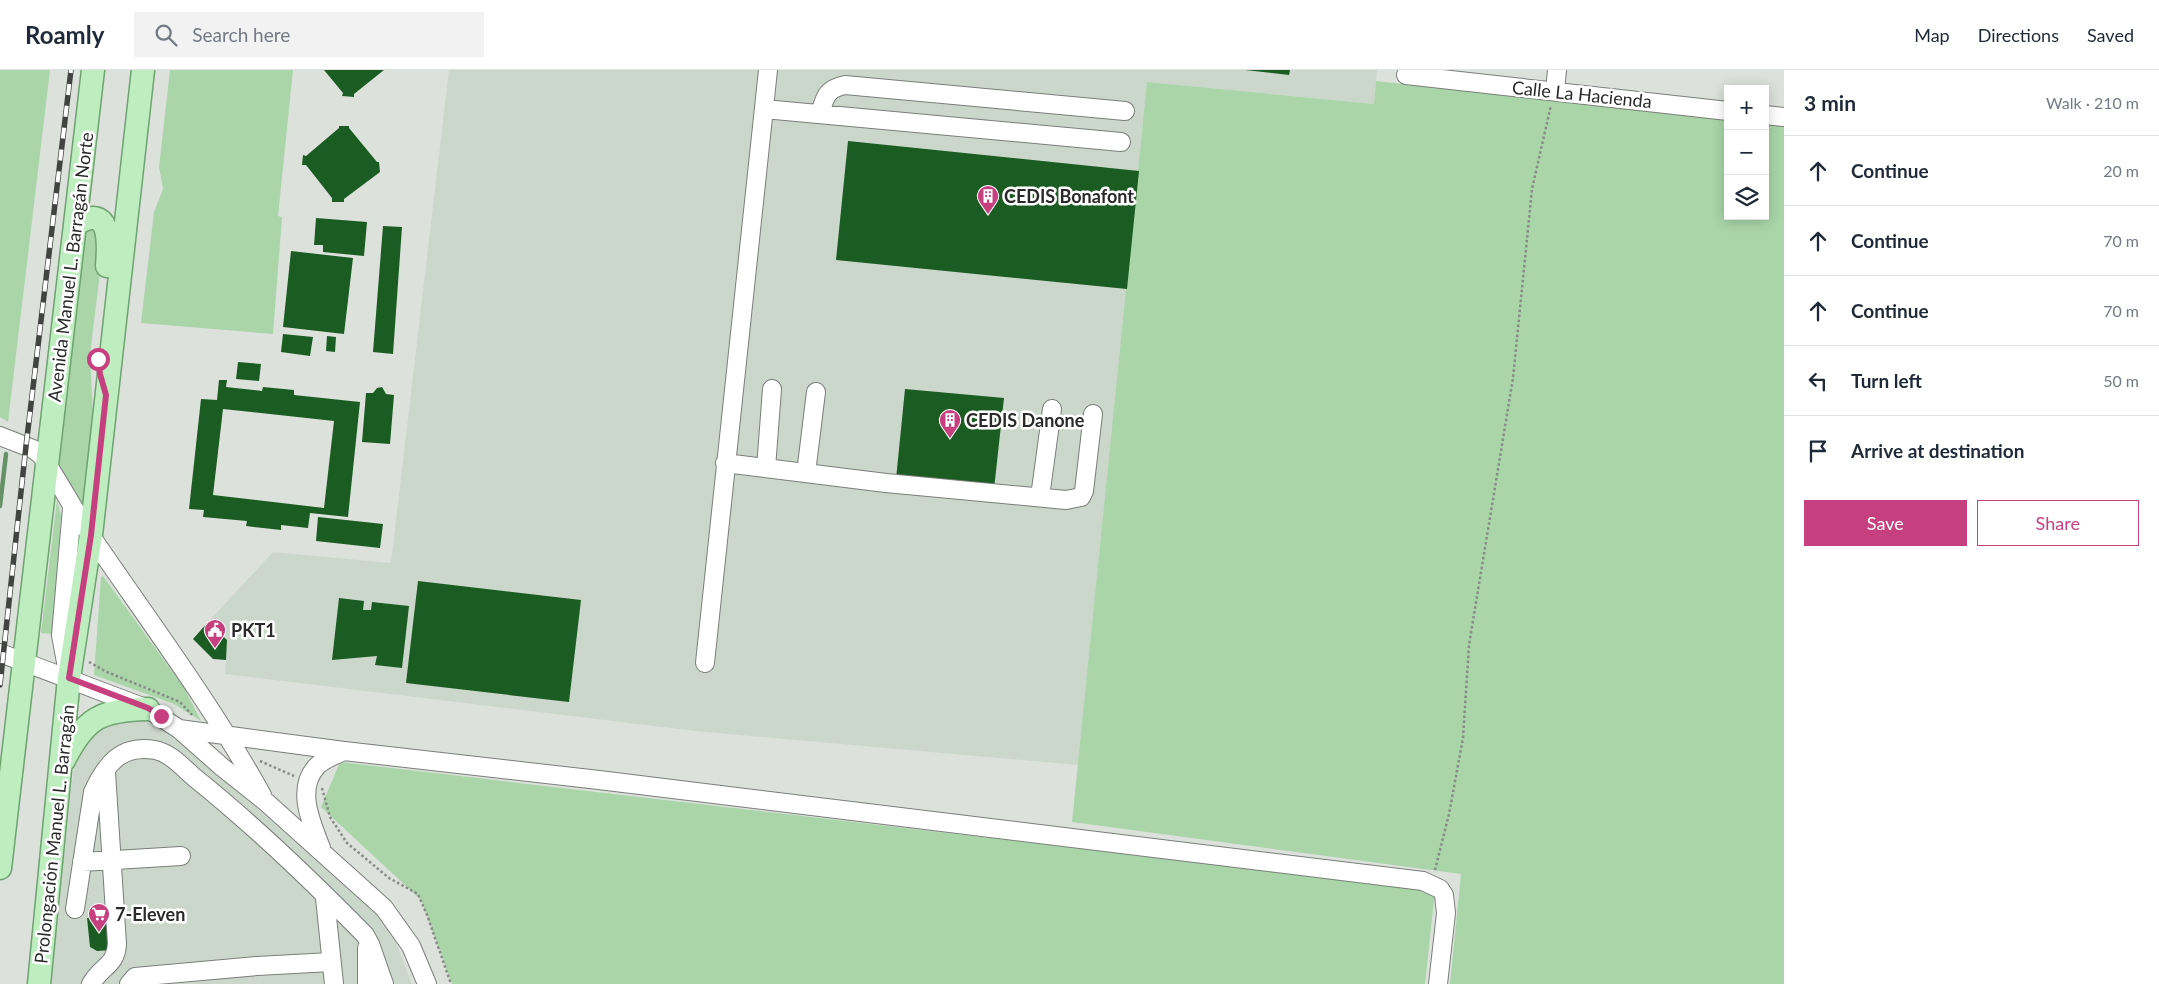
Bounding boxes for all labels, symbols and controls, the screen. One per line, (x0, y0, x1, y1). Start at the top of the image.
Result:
search box (134, 12, 484, 57)
text: Roamly (25, 20, 104, 49)
icon: search (152, 21, 180, 49)
text: Search here (192, 23, 290, 46)
text: Map (1914, 24, 1950, 46)
text: Directions (1978, 24, 2059, 46)
text: Saved (2087, 24, 2134, 46)
street label: Calle La Hacienda (1511, 76, 1653, 112)
map controls (1724, 85, 1769, 220)
button: + (1724, 85, 1769, 130)
text: 3 min (1804, 90, 1856, 115)
text: Walk · 210 m (2046, 93, 2139, 112)
button: − (1724, 130, 1769, 175)
street label: Avenida Manuel L. Barragán Norte (43, 131, 97, 403)
icon: ahead (1804, 157, 1832, 185)
text: Continue (1851, 159, 1929, 182)
text: 20 m (2103, 161, 2139, 180)
button: layers (1724, 175, 1769, 220)
building icon: CEDIS Bonafont (976, 184, 1000, 215)
place label: CEDIS Bonafont (1004, 185, 1134, 207)
icon: ahead (1804, 227, 1832, 255)
text: Continue (1851, 229, 1929, 252)
text: 70 m (2103, 231, 2139, 250)
icon: ahead (1804, 297, 1832, 325)
text: Continue (1851, 299, 1929, 322)
text: 70 m (2103, 301, 2139, 320)
route start (87, 348, 110, 371)
icon: left (1804, 367, 1832, 395)
text: Turn left (1851, 369, 1922, 392)
text: 50 m (2103, 371, 2139, 390)
building icon: CEDIS Danone (938, 408, 962, 439)
place label: CEDIS Danone (966, 409, 1085, 431)
icon: arrive (1804, 437, 1832, 465)
text: Arrive at destination (1851, 439, 2024, 462)
button: Save (1804, 500, 1967, 546)
button: Share (1977, 500, 2139, 546)
public building icon: PKT1 (203, 618, 227, 649)
place label: PKT1 (231, 619, 276, 641)
street label: Prolongación Manuel L. Barragán (29, 703, 79, 965)
route end (150, 705, 173, 728)
supermarket icon: 7-Eleven (87, 902, 111, 933)
place label: 7-Eleven (115, 903, 185, 925)

